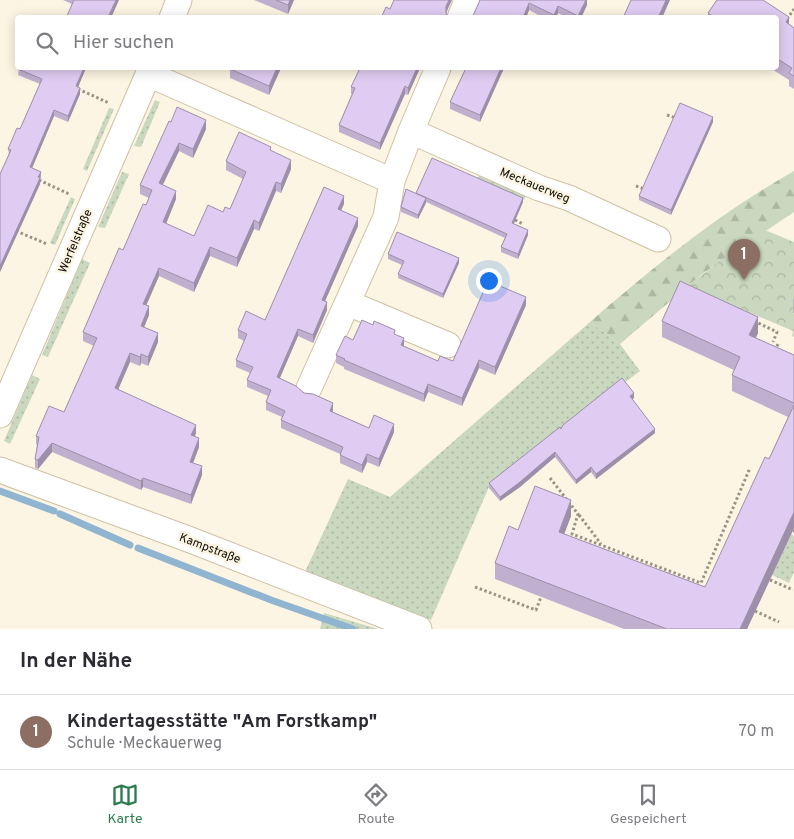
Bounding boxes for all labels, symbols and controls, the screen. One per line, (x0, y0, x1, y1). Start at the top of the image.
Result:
search box (15, 15, 779, 70)
icon: search (33, 29, 61, 57)
text: Hier suchen (73, 31, 174, 55)
street label: Meckauerweg (497, 165, 572, 207)
street label: Werfelstraße (55, 207, 97, 276)
pin: 1 (728, 239, 760, 280)
your location (476, 268, 502, 294)
street label: Kampstraße (177, 530, 243, 568)
text: In der Nähe (20, 648, 132, 675)
text: Kindertagesstätte "Am Forstkamp" (67, 710, 377, 734)
text: 1 (33, 722, 39, 742)
text: 70 m (739, 722, 774, 742)
text: Schule · Meckauerweg (67, 734, 222, 754)
tab: Karte (108, 781, 142, 828)
tab: Route (358, 781, 395, 828)
tab: Gespeichert (610, 781, 686, 828)

